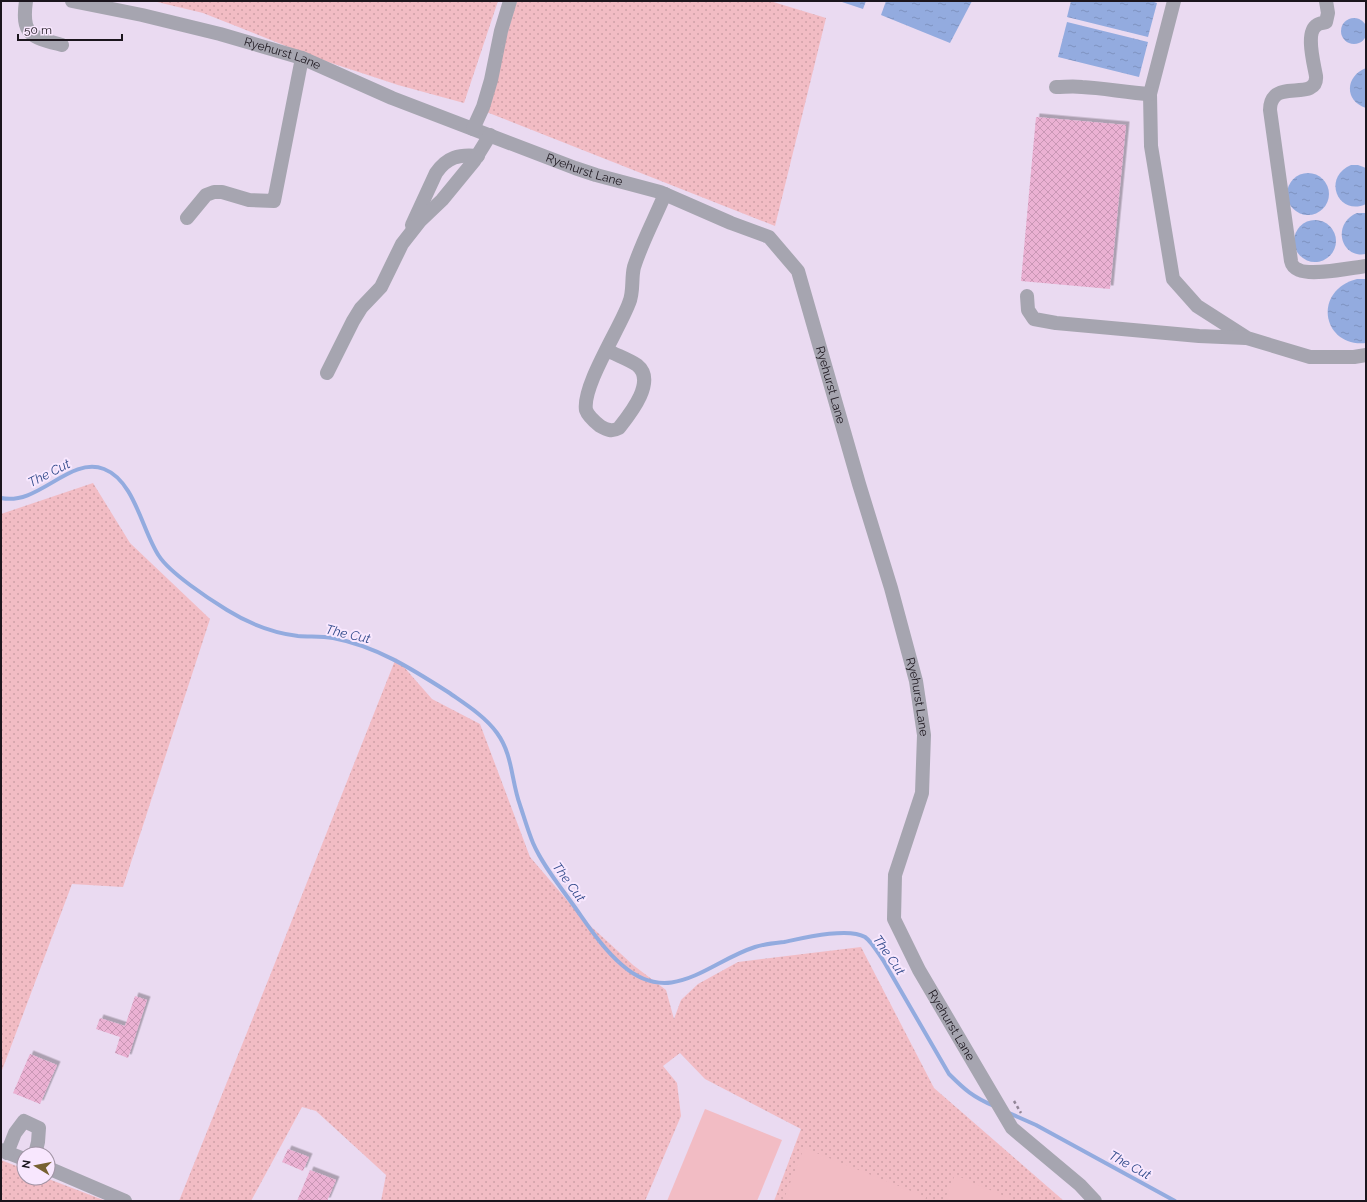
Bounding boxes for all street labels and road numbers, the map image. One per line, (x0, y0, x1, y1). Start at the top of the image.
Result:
street label: Ryehurst Lane (242, 34, 323, 72)
street label: Ryehurst Lane (544, 151, 624, 189)
street label: Ryehurst Lane (813, 344, 848, 425)
street label: Ryehurst Lane (903, 656, 931, 737)
street label: Ryehurst Lane (925, 987, 978, 1063)

